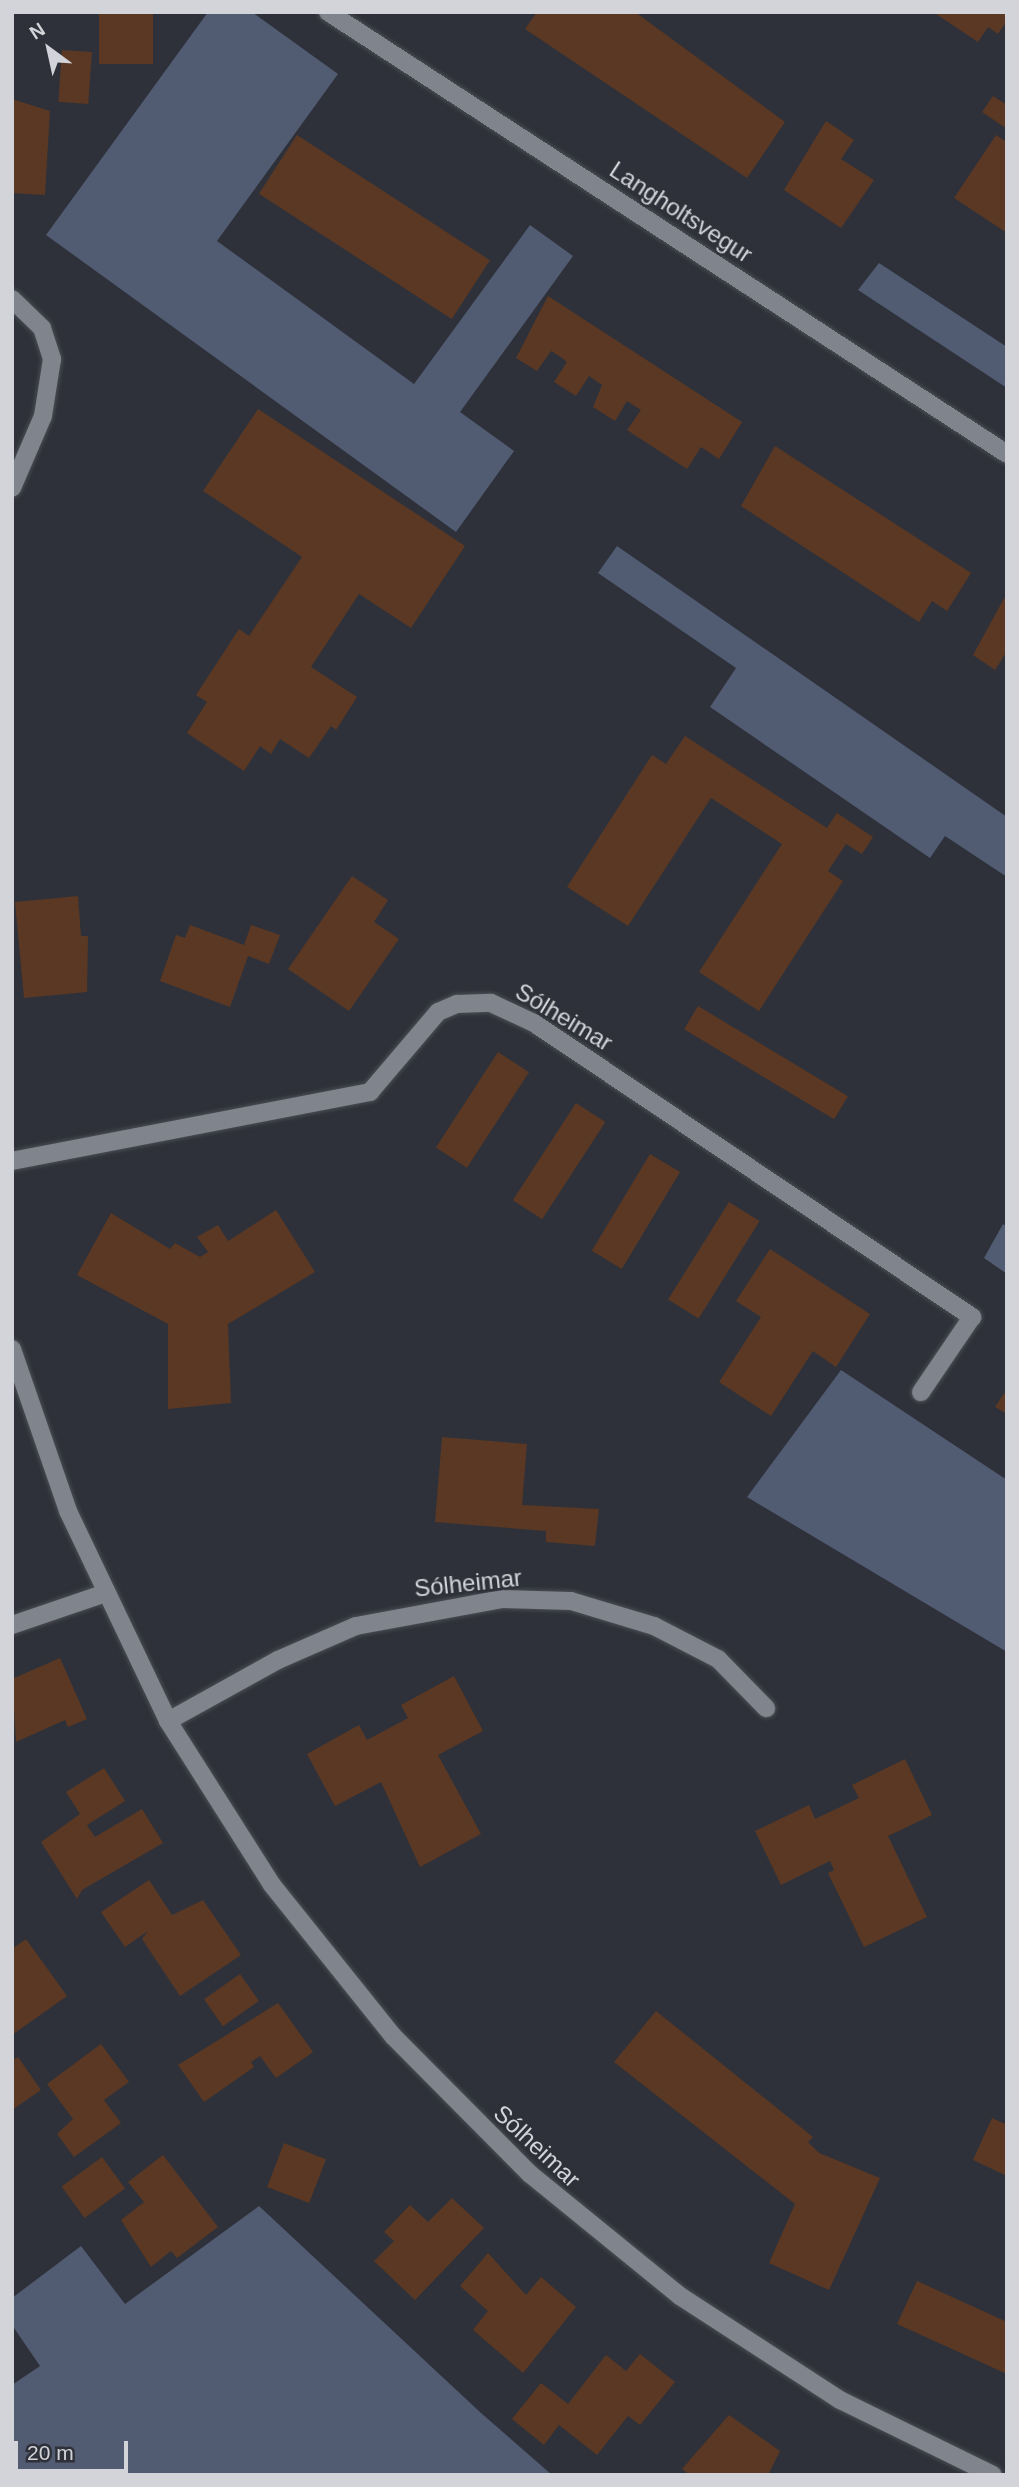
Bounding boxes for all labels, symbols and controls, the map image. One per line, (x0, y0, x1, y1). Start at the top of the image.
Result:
north arrow (14, 14, 84, 84)
text: N (26, 18, 49, 44)
street label: Langholtsvegur (604, 155, 758, 269)
street label: Sólheimar (510, 977, 618, 1057)
street label: Sólheimar (413, 1563, 523, 1603)
street label: Sólheimar (488, 2099, 586, 2193)
scale bar (18, 2428, 131, 2472)
text: 20 m (27, 2441, 74, 2464)

